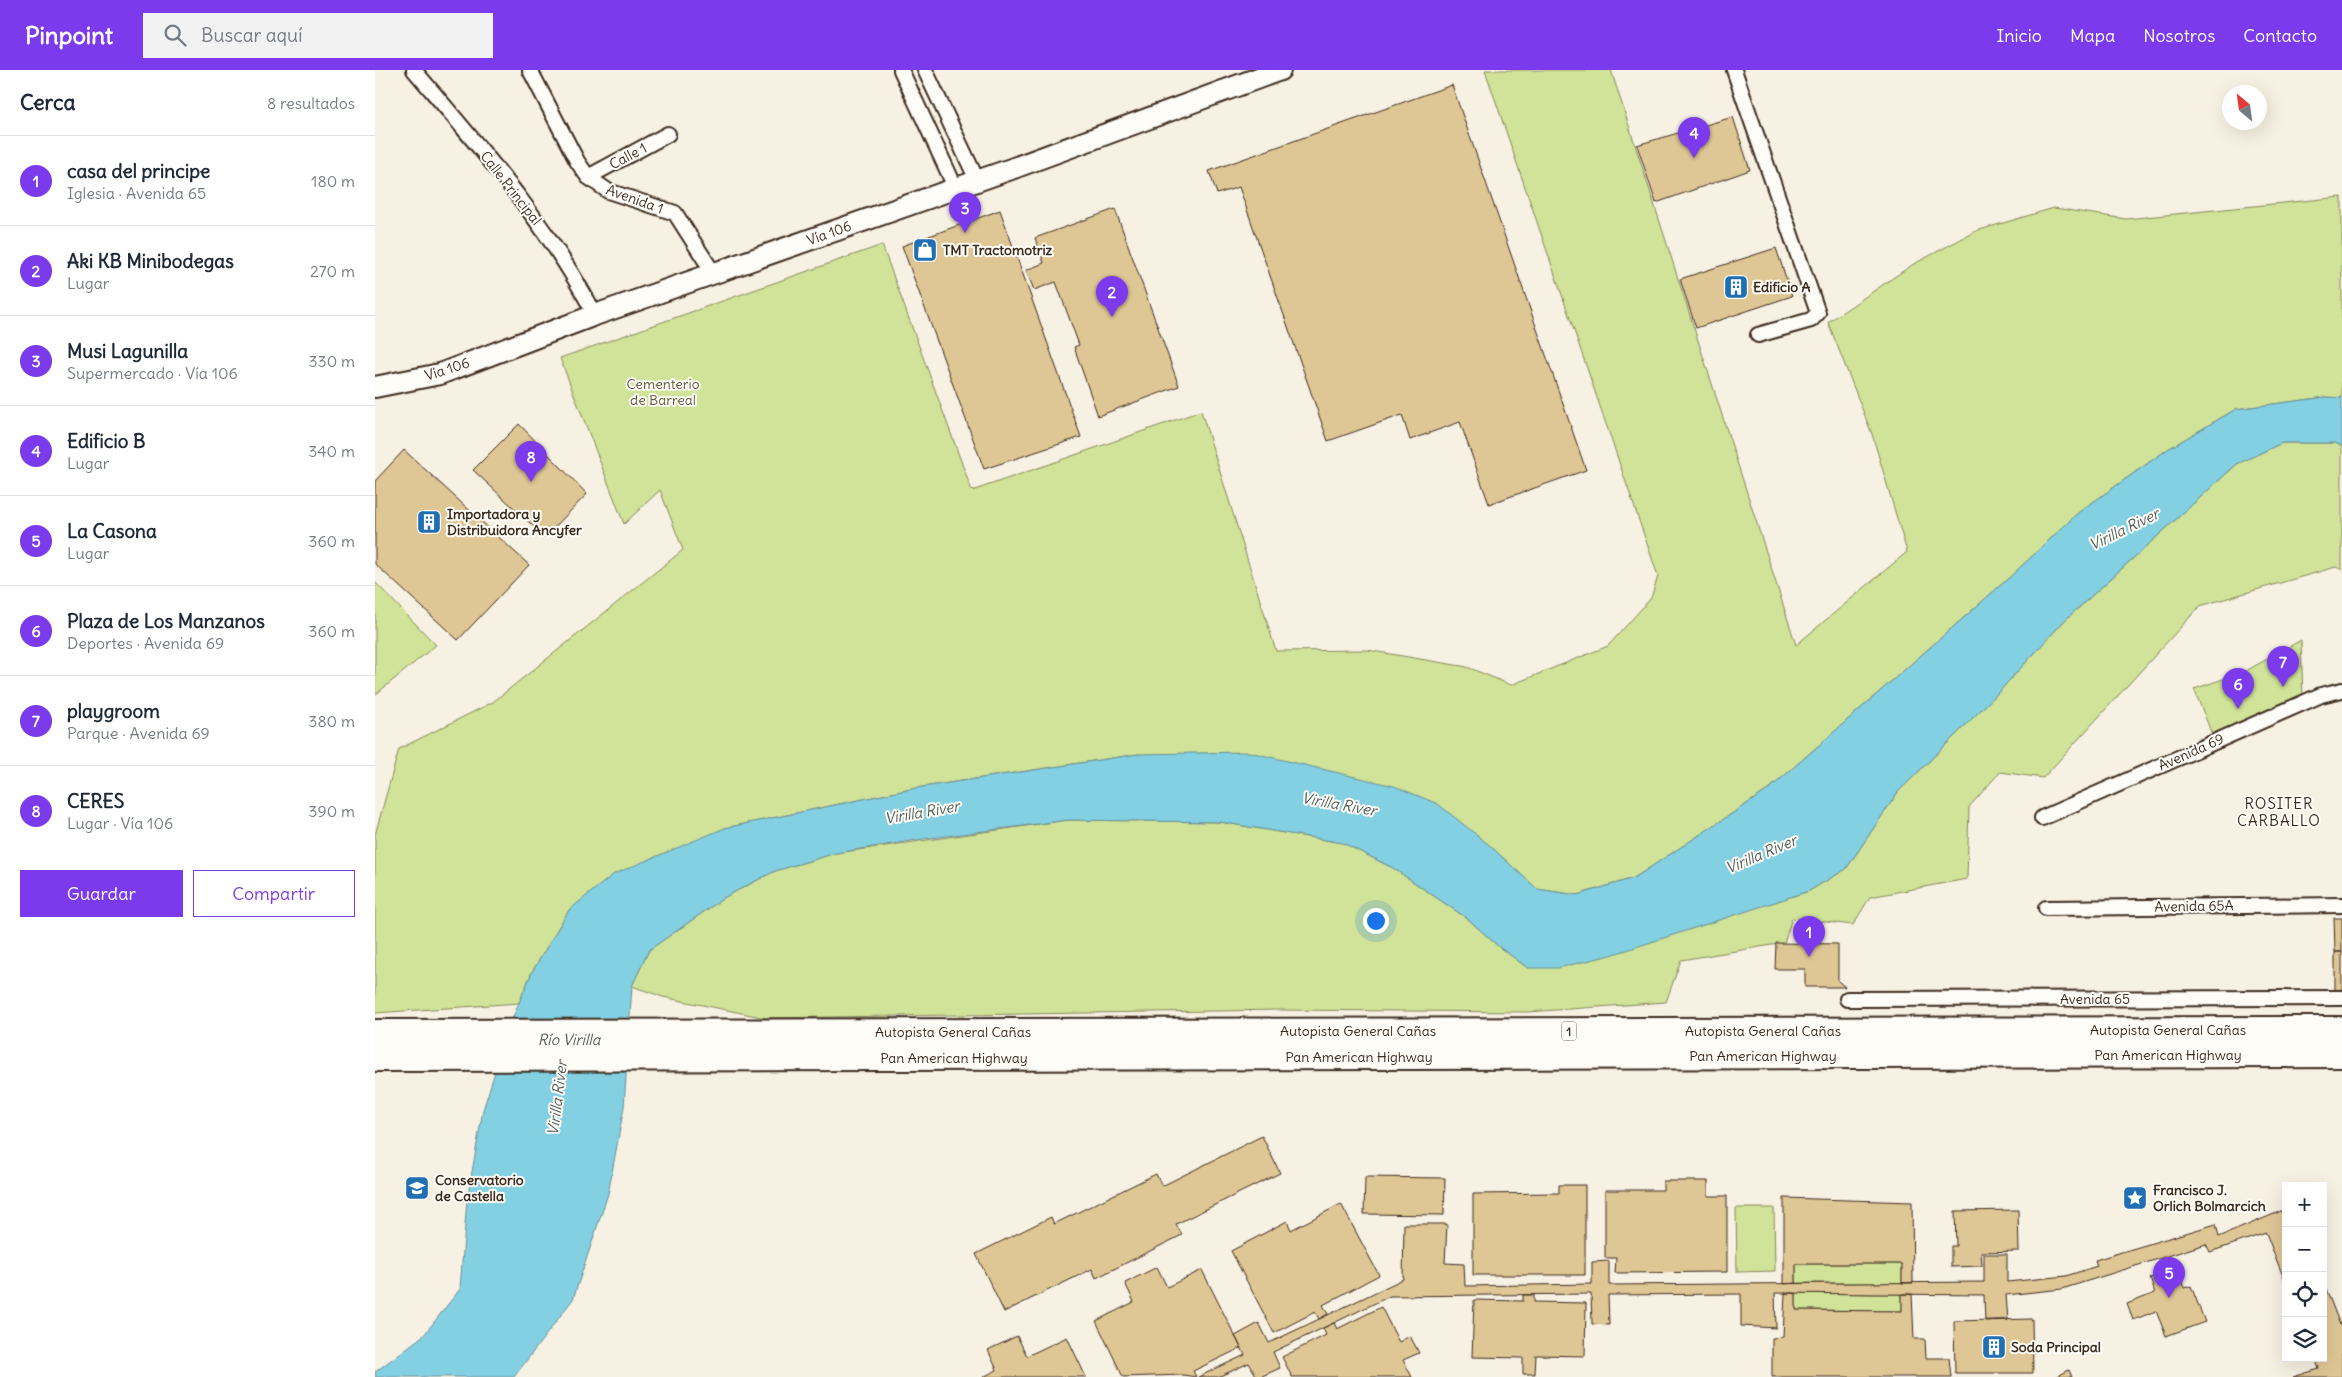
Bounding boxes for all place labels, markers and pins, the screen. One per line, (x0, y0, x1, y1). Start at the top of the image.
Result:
pin: 4 (1678, 117, 1710, 158)
pin: 3 (949, 192, 981, 233)
shop icon: TMT Tractomotriz (912, 237, 938, 263)
place label: TMT Tractomotriz (943, 241, 1053, 259)
building icon: Edificio A (1723, 274, 1749, 300)
pin: 2 (1096, 276, 1128, 317)
place label: Edificio A (1753, 278, 1811, 296)
pin: 8 (515, 441, 547, 482)
place label: Importadora y Distribuidora Ancyfer (447, 505, 582, 539)
building icon: Importadora y Distribuidora Ancyfer (416, 509, 442, 535)
pin: 7 (2267, 646, 2299, 687)
pin: 6 (2222, 668, 2254, 709)
pin: 1 (1793, 916, 1825, 957)
place label: Conservatorio de Castella (435, 1171, 524, 1205)
school or university icon: Conservatorio de Castella (404, 1175, 430, 1201)
place label: Francisco J. Orlich Bolmarcich (2153, 1181, 2266, 1215)
place icon: Francisco J. Orlich Bolmarcich (2122, 1185, 2148, 1211)
pin: 5 (2153, 1257, 2185, 1298)
building icon: Soda Principal (1981, 1334, 2007, 1360)
place label: Soda Principal (2011, 1338, 2101, 1356)

